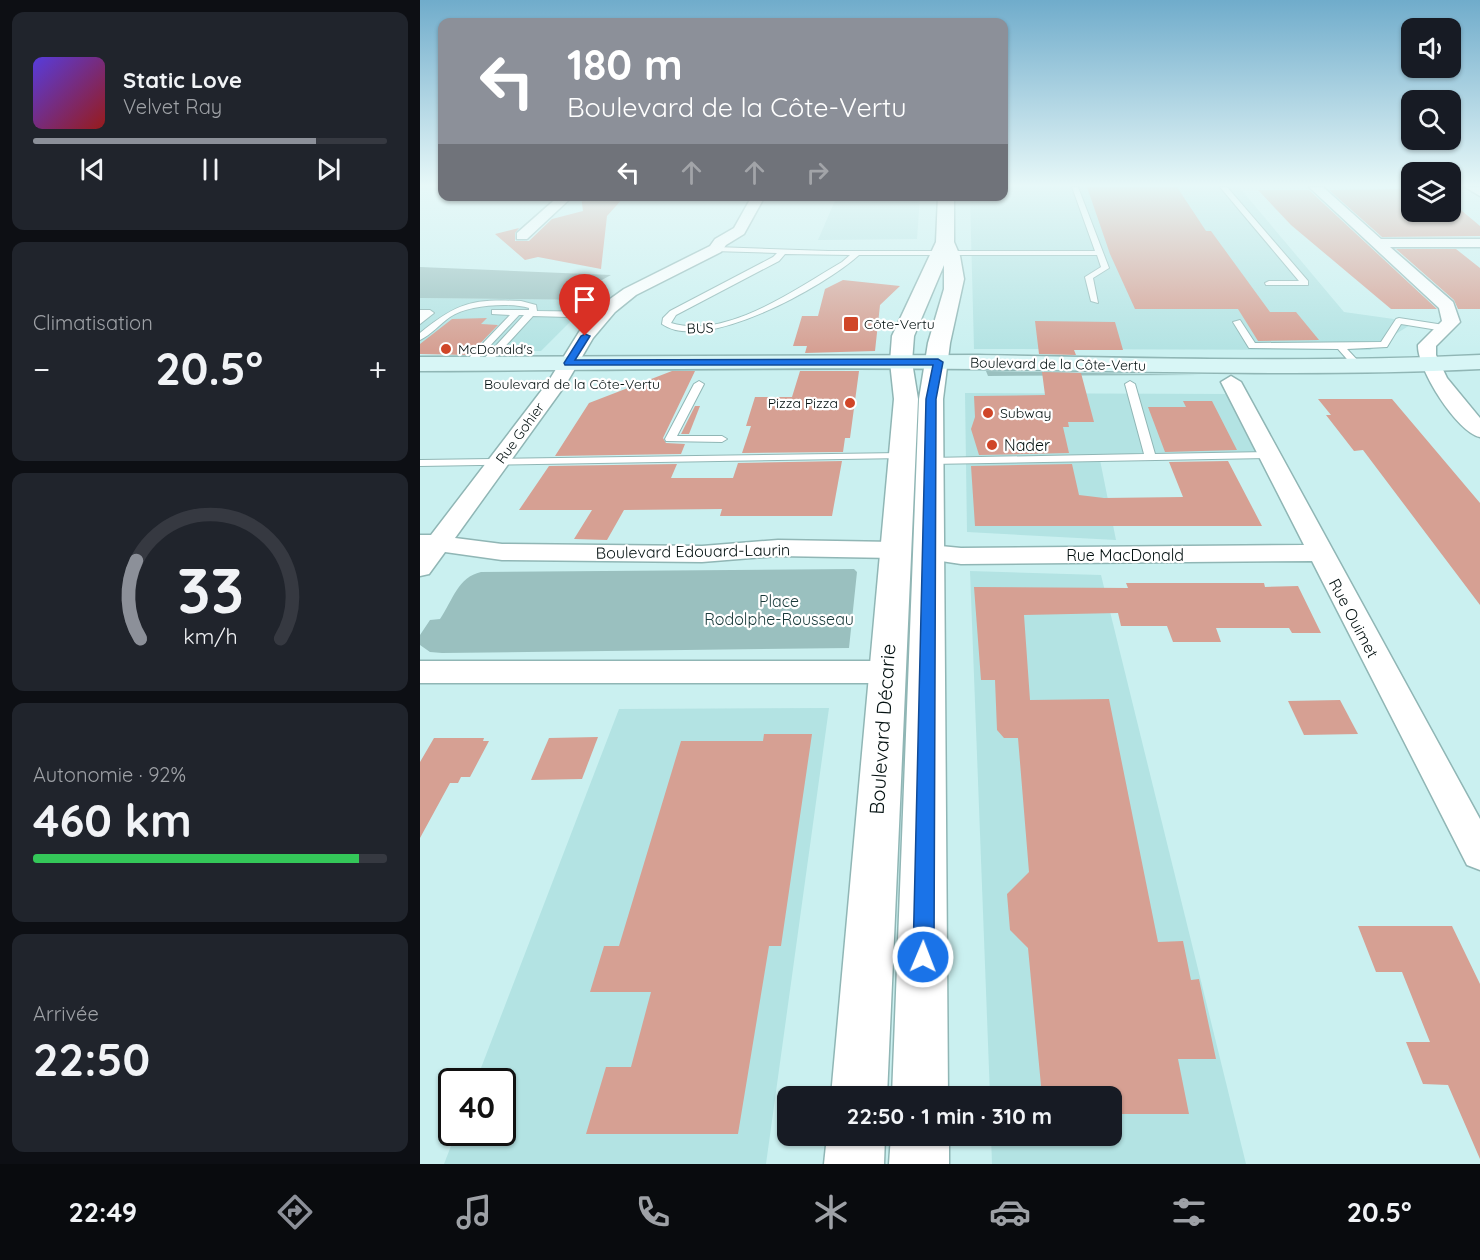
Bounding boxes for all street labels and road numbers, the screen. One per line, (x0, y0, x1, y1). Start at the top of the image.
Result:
street label: BUS (686, 319, 714, 337)
street label: Boulevard de la Côte-Vertu (970, 353, 1146, 375)
street label: Boulevard de la Côte-Vertu (484, 375, 660, 393)
street label: Rue Gohier (492, 398, 549, 467)
street label: Boulevard Edouard-Laurin (596, 539, 790, 563)
street label: Rue MacDonald (1066, 545, 1184, 565)
street label: Rue Ouimet (1325, 575, 1383, 661)
street label: Boulevard Décarie (864, 643, 900, 815)

